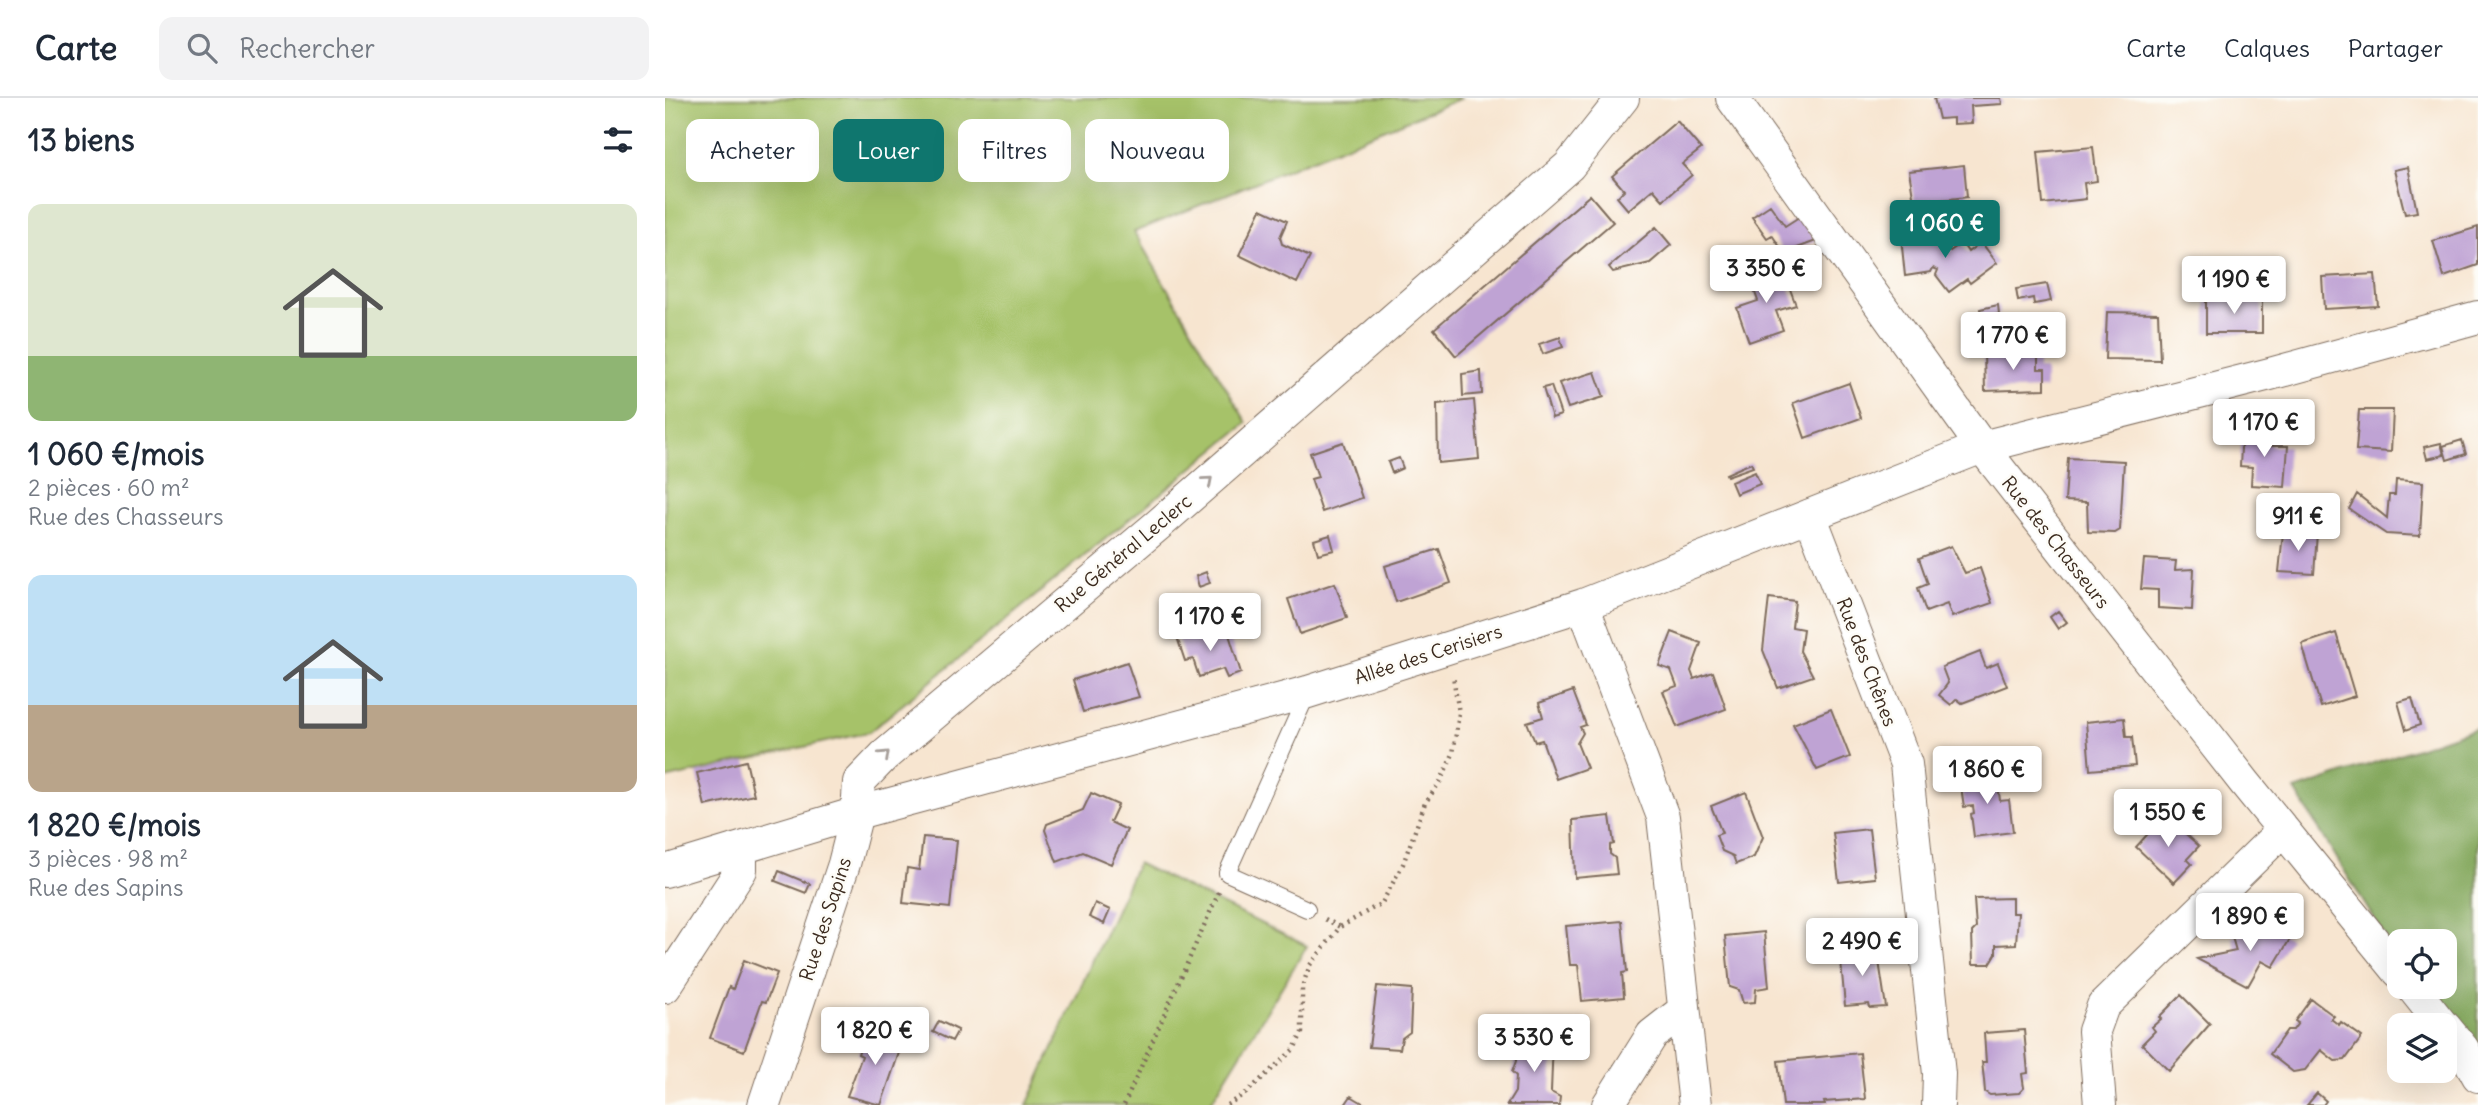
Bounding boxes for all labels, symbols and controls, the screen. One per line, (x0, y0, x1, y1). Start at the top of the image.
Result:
search box (159, 17, 649, 80)
text: Carte (35, 27, 117, 69)
icon: search (183, 29, 221, 67)
text: Rechercher (239, 32, 375, 65)
text: Carte (2126, 33, 2186, 63)
text: Calques (2224, 33, 2310, 63)
text: Partager (2348, 33, 2443, 63)
chip: Acheter (686, 119, 819, 182)
chip: Louer (833, 119, 944, 182)
chip: Filtres (958, 119, 1071, 182)
chip: Nouveau (1085, 119, 1229, 182)
text: 13 biens (28, 121, 135, 159)
icon: filters (599, 121, 637, 159)
pin: 1 060 € (1880, 200, 2010, 260)
text: 1 060 € (1906, 208, 1984, 237)
pin: 3 350 € (1701, 246, 1831, 305)
icon: home (270, 250, 396, 376)
text: 3 350 € (1726, 253, 1806, 282)
pin: 1 190 € (2169, 256, 2299, 316)
text: 1 190 € (2198, 264, 2270, 293)
pin: 1 770 € (1948, 313, 2078, 372)
text: 1 770 € (1977, 320, 2049, 349)
pin: 1 170 € (2199, 400, 2329, 459)
text: 1 170 € (2229, 407, 2299, 436)
text: 1 060 €/mois (28, 435, 204, 473)
street label: Rue des Chasseurs (1997, 471, 2115, 613)
text: 2 pièces · 60 m² (28, 473, 190, 502)
one-way arrow (1200, 477, 1213, 489)
street label: Rue Général Leclerc (1050, 489, 1196, 617)
pin: 911 € (2249, 494, 2347, 553)
text: 911 € (2272, 501, 2324, 530)
text: Rue des Chasseurs (28, 502, 224, 531)
pin: 1 170 € (1145, 594, 1275, 653)
street label: Rue des Chênes (1831, 594, 1903, 730)
text: 1 170 € (1175, 601, 1245, 630)
street label: Allée des Cerisiers (1351, 619, 1505, 689)
icon: home (270, 621, 396, 747)
pin: 1 860 € (1922, 746, 2052, 806)
one-way arrow (877, 751, 890, 763)
text: 1 860 € (1949, 754, 2025, 783)
pin: 1 550 € (2103, 790, 2233, 849)
text: 1 550 € (2130, 797, 2206, 826)
text: 1 820 €/mois (28, 806, 201, 844)
text: 3 pièces · 98 m² (28, 844, 188, 873)
street label: Rue des Sapins (794, 854, 856, 984)
text: Rue des Sapins (28, 873, 183, 902)
pin: 1 890 € (2185, 894, 2315, 953)
text: 1 890 € (2212, 901, 2288, 930)
pin: 2 490 € (1797, 918, 1927, 978)
text: 2 490 € (1822, 926, 1902, 955)
map controls (2387, 929, 2457, 1083)
button: locate (2387, 929, 2457, 999)
pin: 1 820 € (810, 1007, 940, 1067)
button: layers (2387, 1013, 2457, 1083)
pin: 3 530 € (1469, 1014, 1599, 1074)
text: 1 820 € (837, 1015, 913, 1044)
text: 3 530 € (1494, 1022, 1574, 1051)

